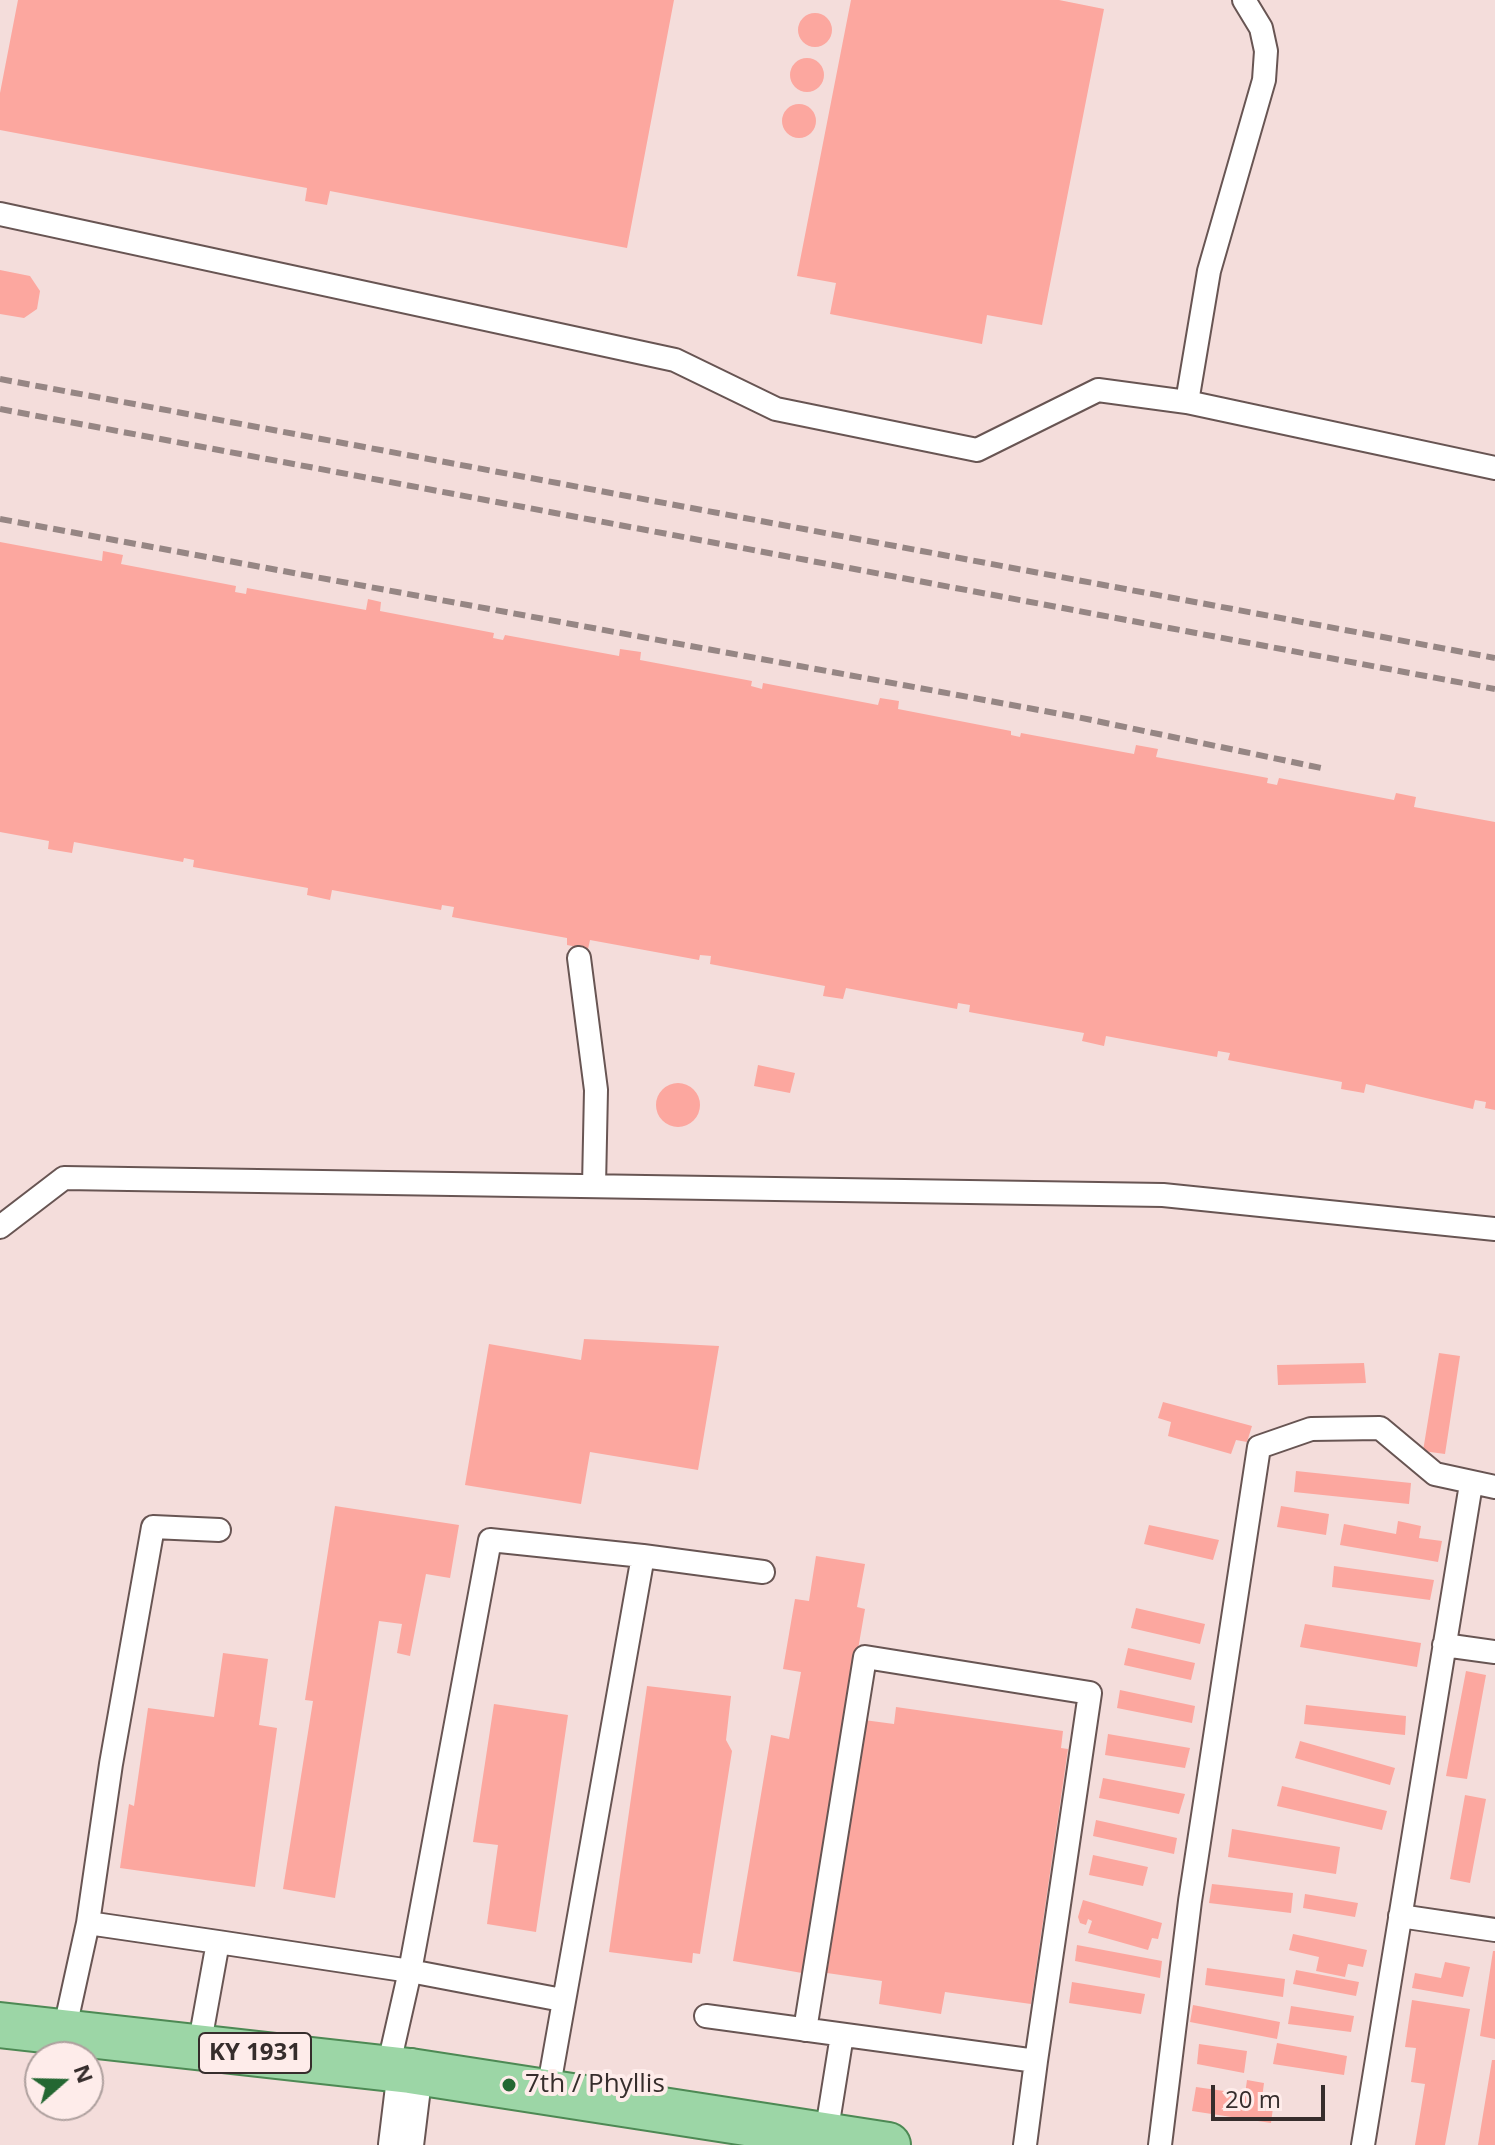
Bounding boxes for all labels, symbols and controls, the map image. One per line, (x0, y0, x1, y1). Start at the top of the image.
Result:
road number: KY 1931 (199, 2033, 311, 2073)
north arrow (24, 2041, 104, 2121)
text: N (68, 2060, 102, 2087)
place label: 7th / Phyllis (525, 2069, 665, 2101)
scale bar (1215, 2069, 1329, 2119)
marker: 7th / Phyllis (500, 2076, 518, 2094)
text: 20 m (1225, 2082, 1281, 2115)

